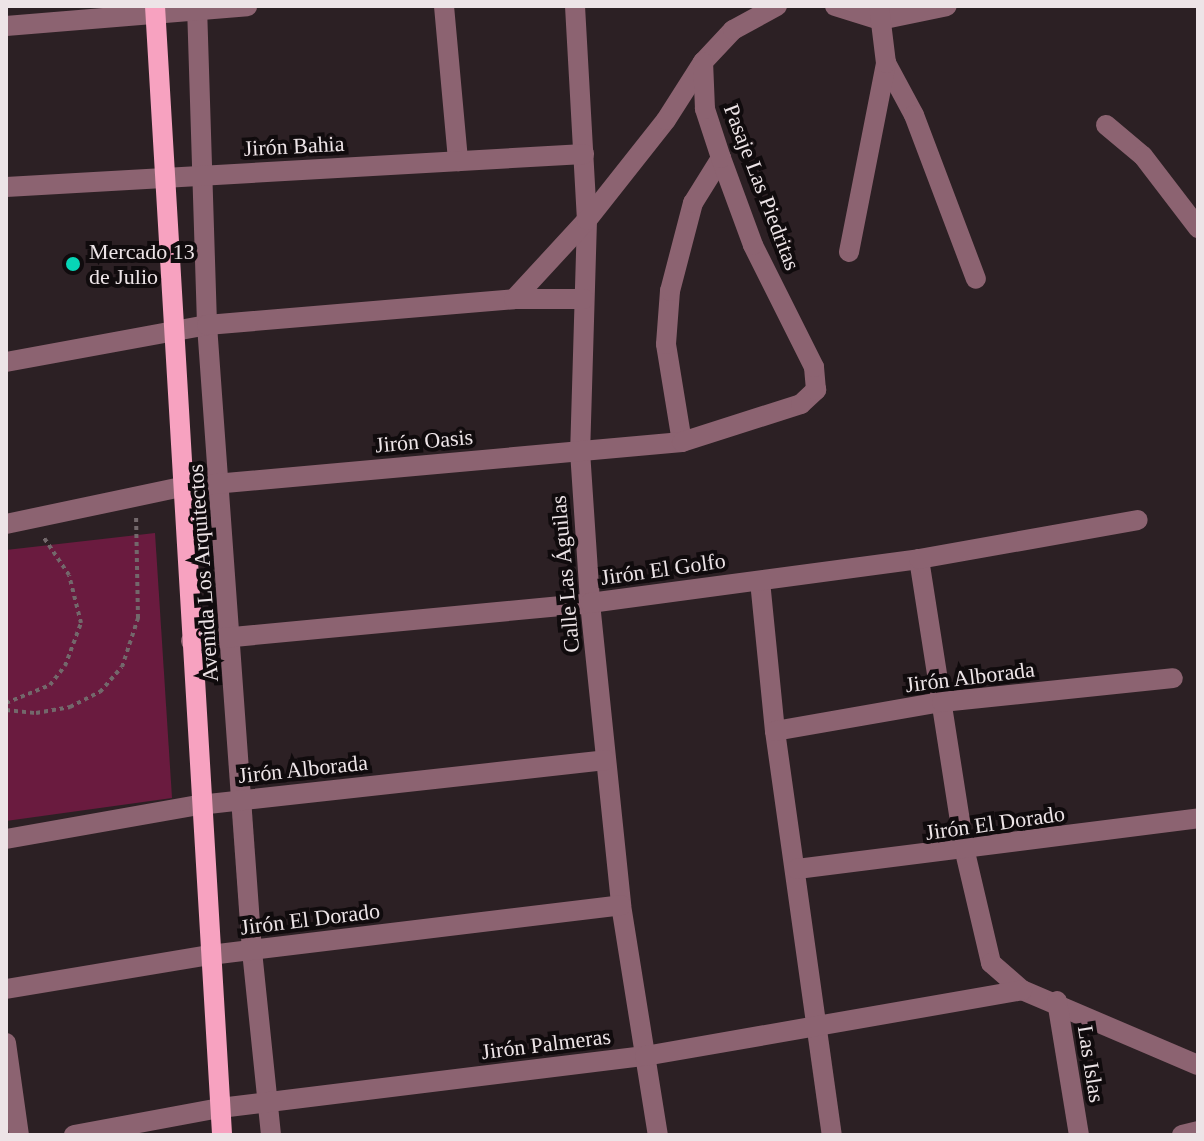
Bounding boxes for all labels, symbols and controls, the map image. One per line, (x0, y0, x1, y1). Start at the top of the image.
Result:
street label: Pasaje Las Piedritas (718, 100, 806, 274)
street label: Jirón Bahia (243, 130, 345, 162)
place label: Mercado 13 de Julio (89, 238, 195, 290)
marker: Mercado 13 de Julio (64, 255, 82, 273)
street label: Jirón Oasis (374, 424, 474, 458)
street label: Avenida Los Arquitectos (182, 463, 224, 683)
street label: Calle Las Águilas (545, 494, 585, 654)
street label: Jirón El Golfo (599, 547, 727, 591)
street label: Jirón Alborada (903, 656, 1037, 698)
street label: Jirón Alborada (236, 749, 370, 789)
street label: Jirón El Dorado (924, 800, 1066, 846)
street label: Jirón El Dorado (239, 897, 381, 941)
street label: Jirón Palmeras (480, 1023, 612, 1065)
street label: Las Islas (1072, 1024, 1110, 1104)

